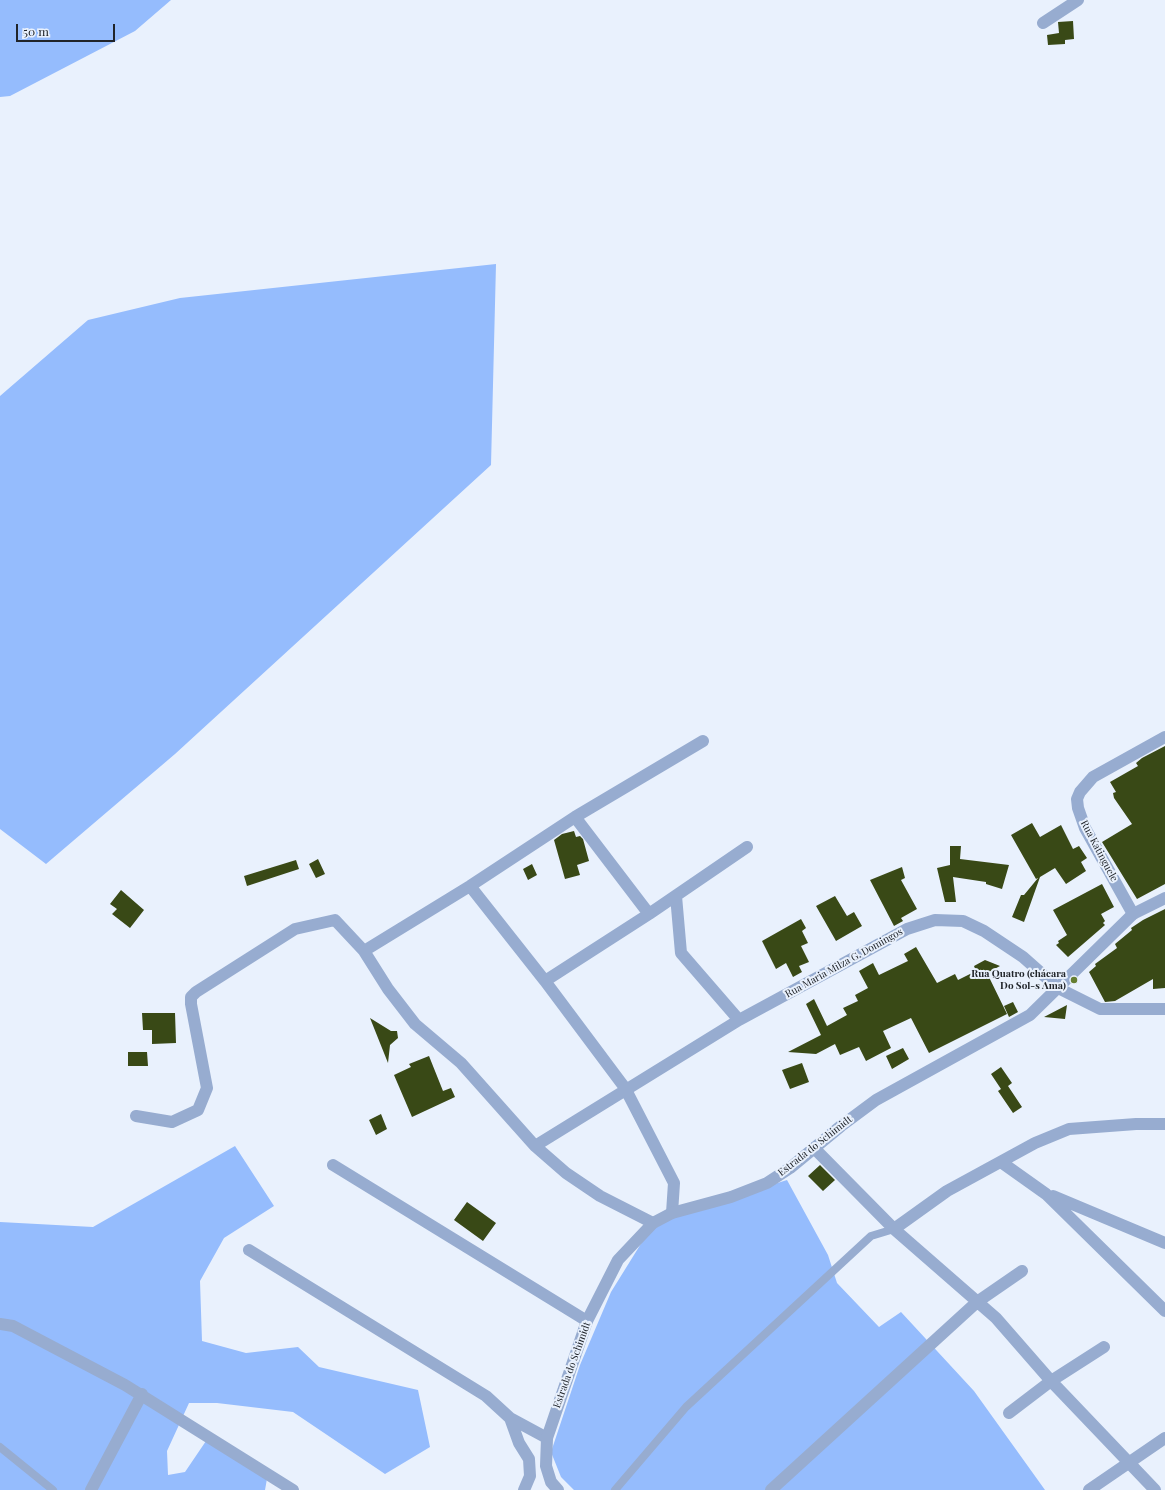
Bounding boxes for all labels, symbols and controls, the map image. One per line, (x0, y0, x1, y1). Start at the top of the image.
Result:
scale bar (18, 16, 117, 42)
text: 50 m (23, 23, 49, 39)
street label: Rua Katinguele (1078, 818, 1120, 884)
street label: Rua Maria Milza G. Domingos (783, 926, 905, 1000)
place label: Rua Quatro (chácara Do Sol-s Ama) (971, 968, 1066, 992)
marker: Rua Quatro (chácara Do Sol-s Ama) (1069, 975, 1079, 985)
street label: Estrada do Schimidt (776, 1113, 854, 1179)
street label: Estrada do Schimidt (551, 1320, 593, 1410)

